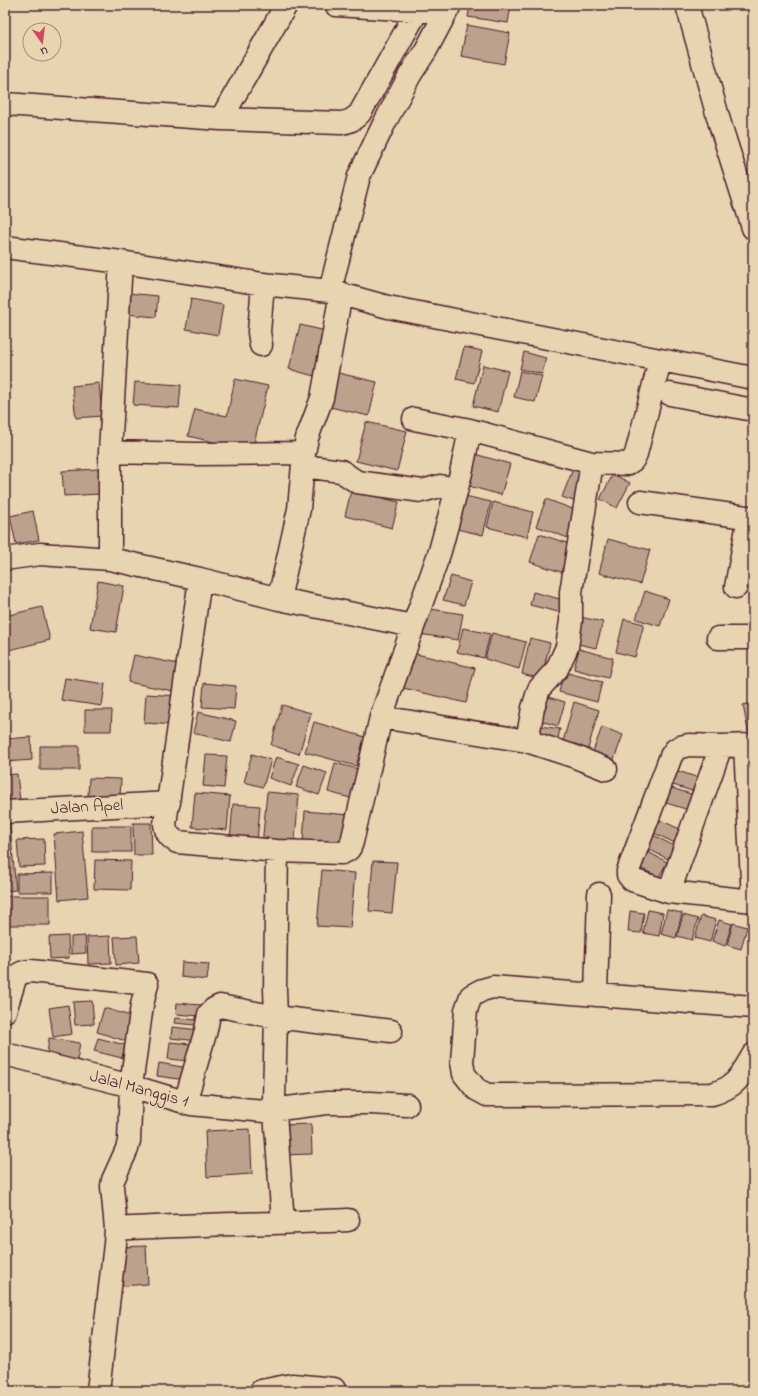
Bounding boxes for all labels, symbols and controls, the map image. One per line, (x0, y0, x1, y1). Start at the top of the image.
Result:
north arrow (22, 22, 62, 62)
text: U (39, 42, 49, 59)
street label: Jalan Apel (50, 793, 124, 821)
street label: Jalal Manggis 1 (86, 1064, 192, 1116)

